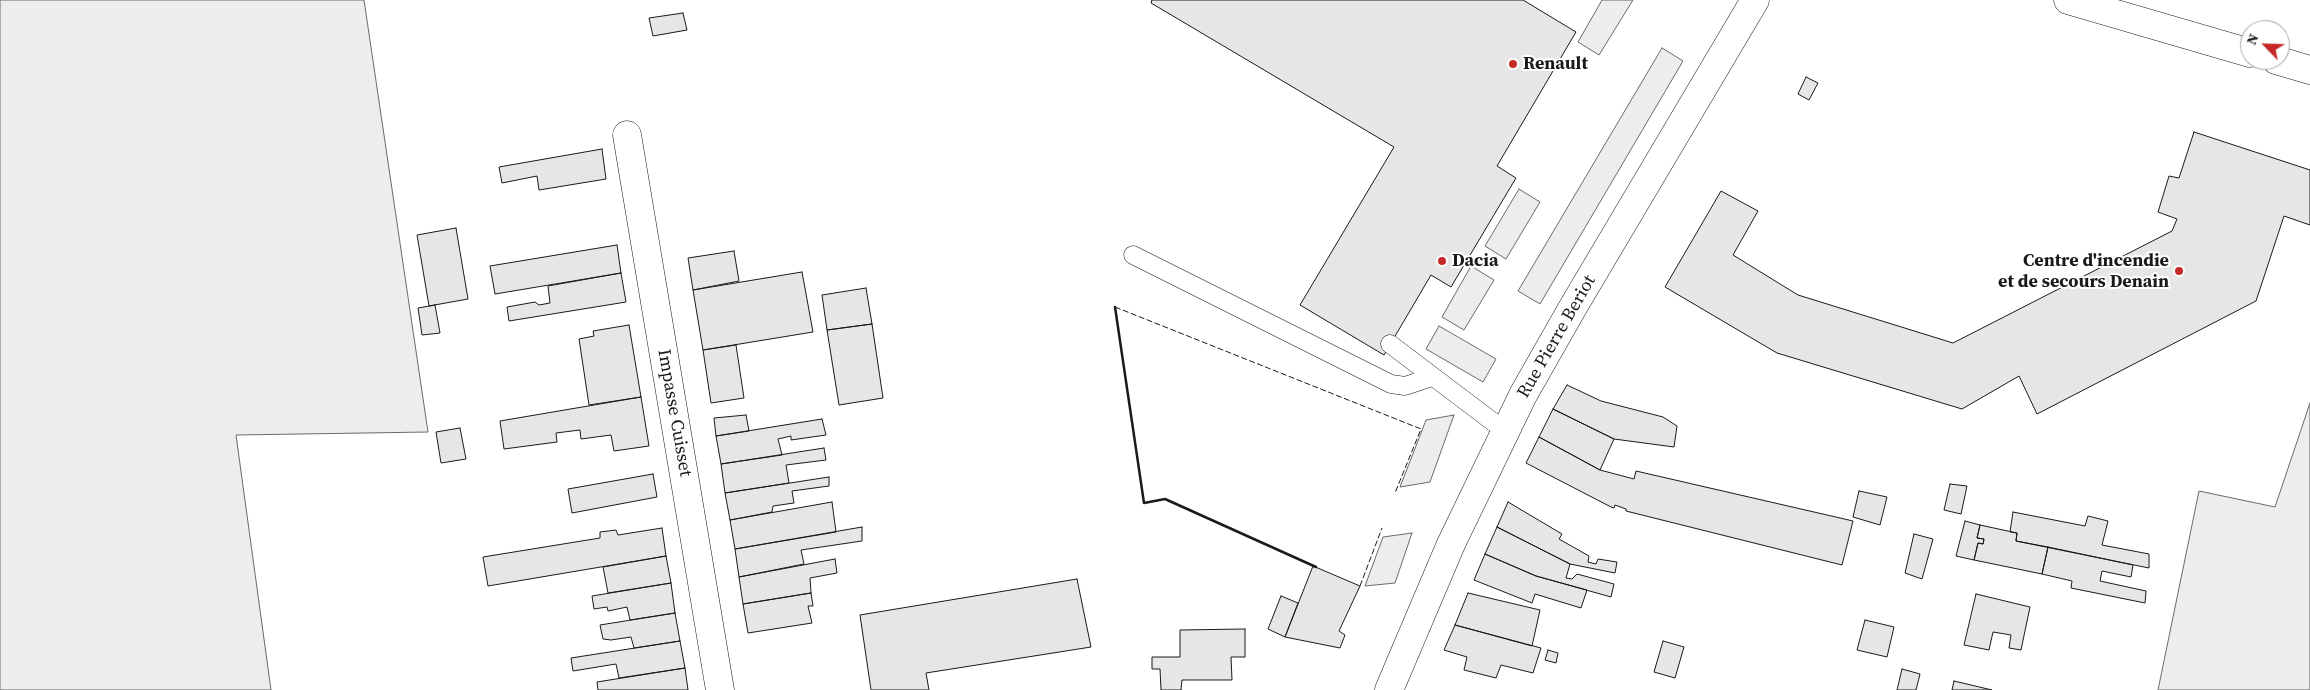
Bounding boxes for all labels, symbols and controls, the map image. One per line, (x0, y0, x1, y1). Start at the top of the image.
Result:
north arrow (2240, 20, 2290, 70)
text: N (2241, 31, 2263, 48)
place label: Renault (1523, 53, 1588, 75)
marker: Renault (1507, 58, 1519, 70)
place label: Dacia (1452, 250, 1498, 272)
place label: Centre d'incendie et de secours Denain (1998, 250, 2169, 292)
marker: Dacia (1436, 255, 1448, 267)
marker: Centre d'incendie et de secours Denain (2173, 265, 2185, 277)
street label: Rue Pierre Beriot (1513, 272, 1601, 402)
street label: Impasse Cuisset (652, 348, 696, 478)

